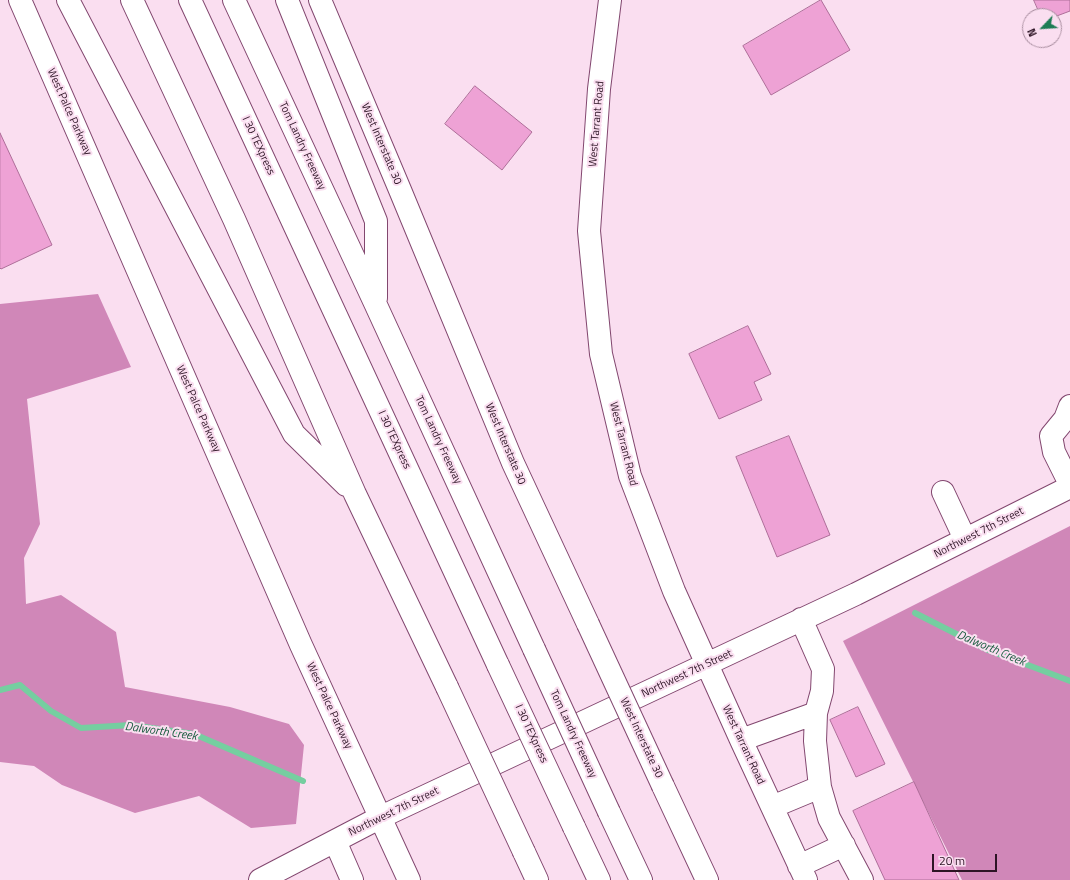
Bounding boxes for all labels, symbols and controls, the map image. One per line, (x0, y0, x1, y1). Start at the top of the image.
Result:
north arrow (1022, 8, 1062, 48)
text: N (1023, 26, 1041, 39)
street label: West Palce Parkway (44, 66, 94, 158)
street label: West Tarrant Road (587, 81, 607, 167)
street label: Tom Landry Freeway (276, 100, 328, 192)
street label: West Interstate 30 (358, 101, 404, 187)
street label: I 30 TEXpress (239, 115, 277, 177)
street label: West Palce Parkway (173, 363, 223, 455)
street label: Tom Landry Freeway (412, 394, 464, 486)
street label: West Interstate 30 (482, 401, 528, 487)
street label: West Tarrant Road (606, 401, 640, 487)
street label: I 30 TEXpress (375, 409, 413, 471)
street label: Northwest 7th Street (932, 505, 1026, 561)
water label: Dalworth Creek (955, 628, 1027, 670)
street label: Northwest 7th Street (639, 647, 735, 701)
street label: West Palce Parkway (303, 661, 355, 751)
street label: Tom Landry Freeway (547, 688, 599, 780)
street label: West Interstate 30 (617, 696, 665, 780)
street label: I 30 TEXpress (512, 703, 550, 765)
street label: West Tarrant Road (719, 703, 767, 787)
water label: Dalworth Creek (124, 720, 198, 744)
street label: Northwest 7th Street (347, 784, 441, 840)
scale bar (934, 846, 999, 872)
text: 20 m (939, 851, 965, 870)

